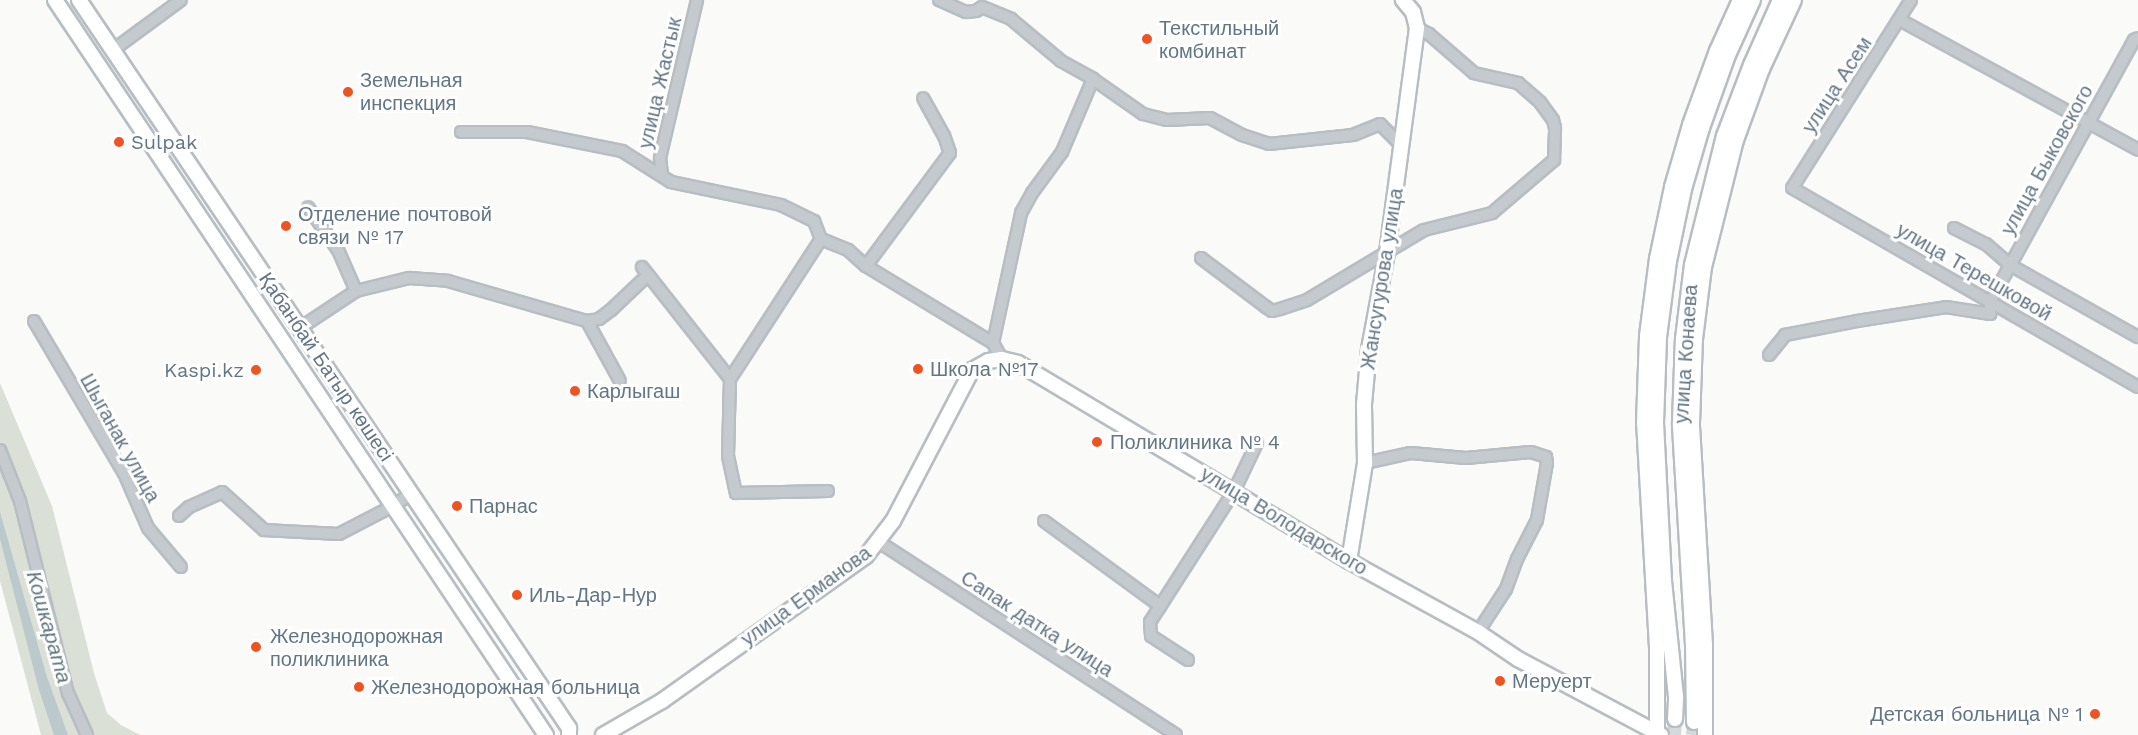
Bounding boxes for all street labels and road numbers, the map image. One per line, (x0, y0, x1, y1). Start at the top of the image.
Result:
street label: улица Жастык (633, 15, 687, 151)
street label: улица Асем (1797, 32, 1877, 138)
street label: улица Быковского (1996, 81, 2098, 239)
street label: Жансугурова улица (1356, 187, 1408, 371)
street label: улица Терешковой (1892, 218, 2056, 326)
street label: Қабанбай Батыр көшесі (254, 268, 398, 466)
street label: улица Конаева (1669, 284, 1703, 424)
street label: Шыганак улица (75, 369, 165, 507)
street label: улица Володарского (1196, 462, 1372, 580)
street label: улица Ерманова (736, 541, 876, 651)
street label: Сапак датка улица (956, 566, 1118, 682)

